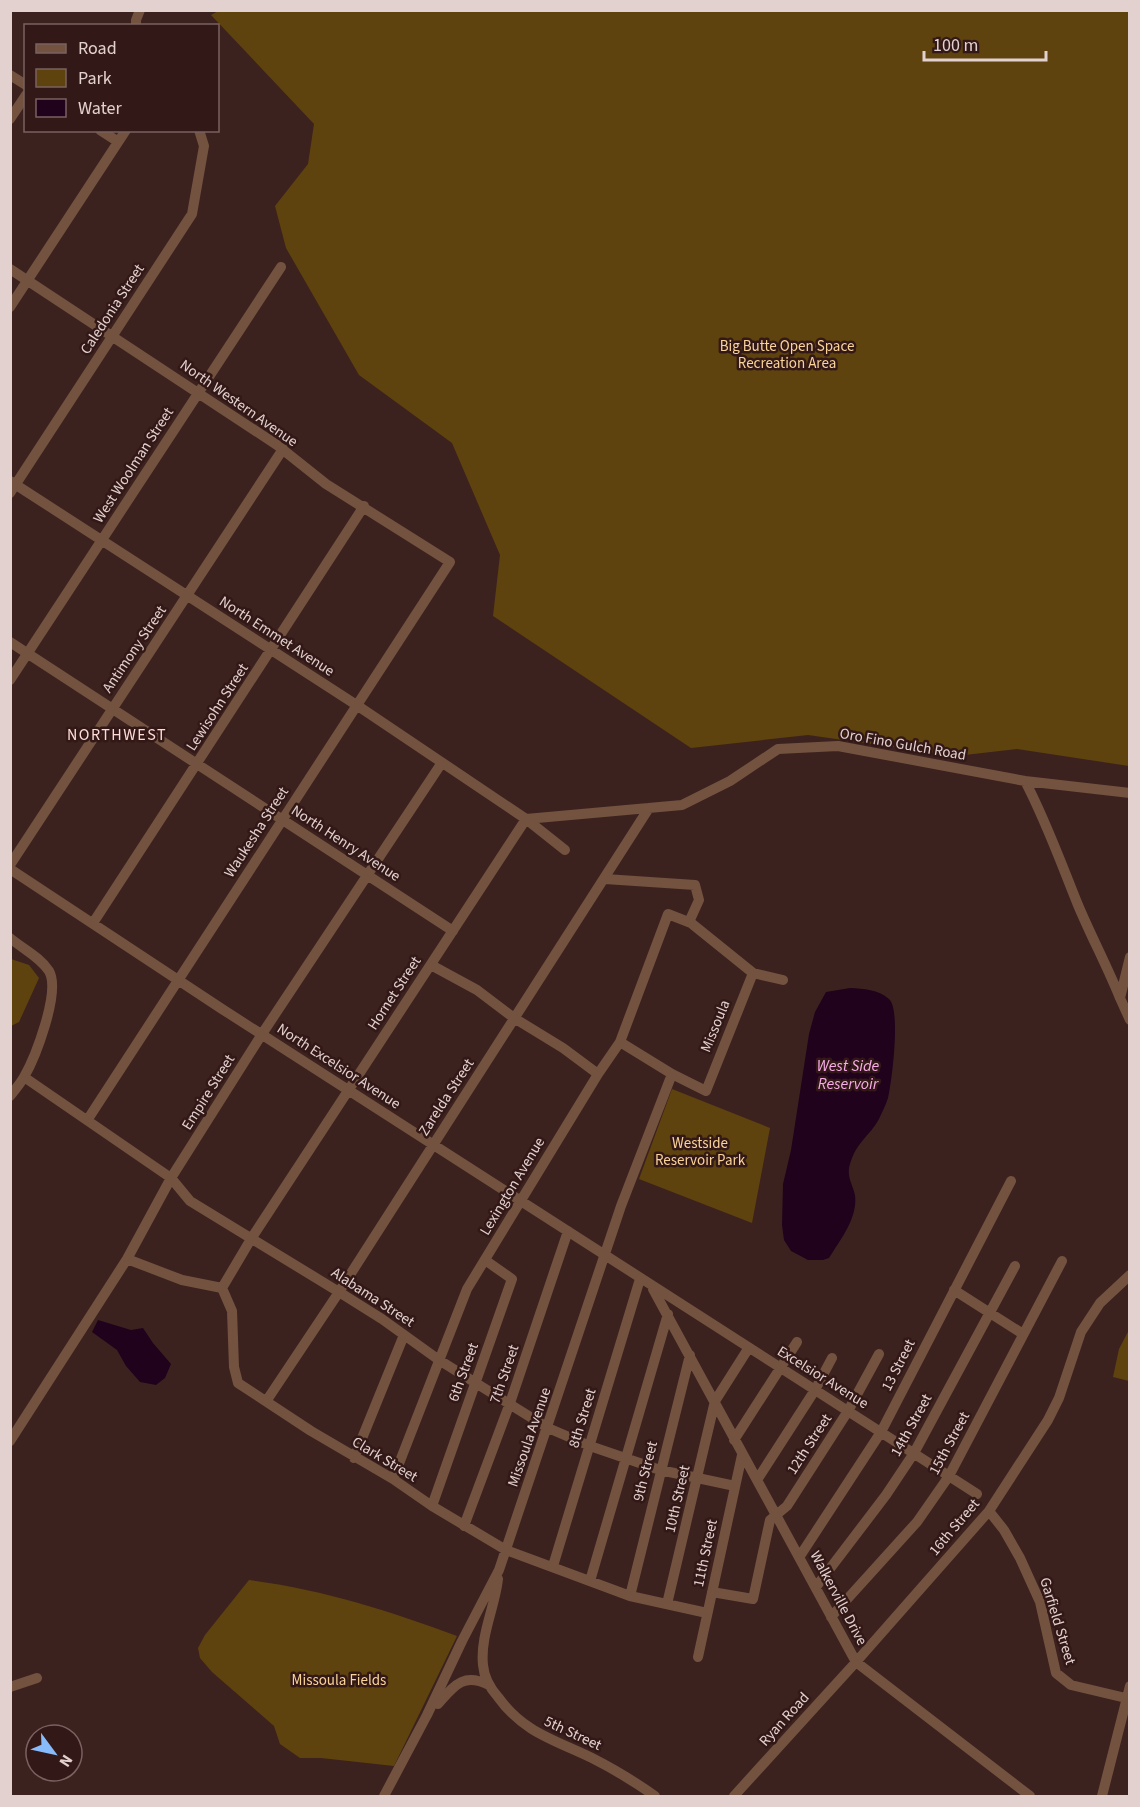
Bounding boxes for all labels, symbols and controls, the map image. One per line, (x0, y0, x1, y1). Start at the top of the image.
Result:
legend (24, 24, 219, 132)
scale bar (924, 24, 1046, 62)
text: 100 m (933, 33, 978, 58)
text: Road (78, 36, 117, 61)
text: Park (78, 66, 112, 91)
text: Water (78, 96, 122, 121)
street label: Caledonia Street (75, 260, 150, 359)
park label: Big Butte Open Space Recreation Area (720, 336, 854, 374)
street label: North Western Avenue (176, 355, 302, 452)
street label: West Woolman Street (88, 403, 179, 527)
street label: North Emmet Avenue (215, 591, 338, 682)
street label: Antimony Street (97, 601, 171, 697)
street label: Lewisohn Street (181, 659, 254, 755)
street label: Oro Fino Gulch Road (838, 723, 968, 766)
district label: NORTHWEST (67, 724, 167, 746)
street label: Waukesha Street (219, 783, 294, 882)
street label: North Henry Avenue (287, 800, 404, 887)
street label: Hornet Street (363, 952, 426, 1034)
street label: Missoula (695, 997, 735, 1056)
street label: North Excelsior Avenue (273, 1019, 405, 1114)
street label: Empire Street (177, 1050, 240, 1134)
street label: Zarelda Street (414, 1055, 479, 1140)
water label: West Side Reservoir (817, 1055, 880, 1095)
street label: Lexington Avenue (475, 1133, 550, 1239)
park label: Westside Reservoir Park (655, 1133, 746, 1171)
street label: Alabama Street (327, 1263, 419, 1332)
street label: 13 Street (876, 1336, 920, 1395)
street label: 6th Street (443, 1340, 484, 1405)
street label: Excelsior Avenue (773, 1341, 872, 1414)
street label: 7th Street (485, 1342, 524, 1407)
street label: Missoula Avenue (503, 1385, 556, 1490)
street label: 8th Street (563, 1386, 601, 1451)
street label: 14th Street (886, 1390, 937, 1460)
street label: 15th Street (924, 1408, 975, 1479)
street label: 12th Street (782, 1410, 837, 1479)
street label: Clark Street (348, 1432, 422, 1487)
street label: 9th Street (628, 1439, 663, 1503)
street label: 10th Street (660, 1463, 695, 1535)
street label: 16th Street (924, 1494, 985, 1560)
street label: 11th Street (688, 1517, 723, 1589)
street label: Walkerville Drive (805, 1547, 872, 1649)
street label: Garfield Street (1034, 1575, 1081, 1667)
park label: Missoula Fields (292, 1670, 386, 1691)
street label: Ryan Road (754, 1688, 814, 1751)
street label: 5th Street (541, 1711, 605, 1756)
north arrow (24, 1723, 84, 1783)
text: N (54, 1750, 78, 1771)

